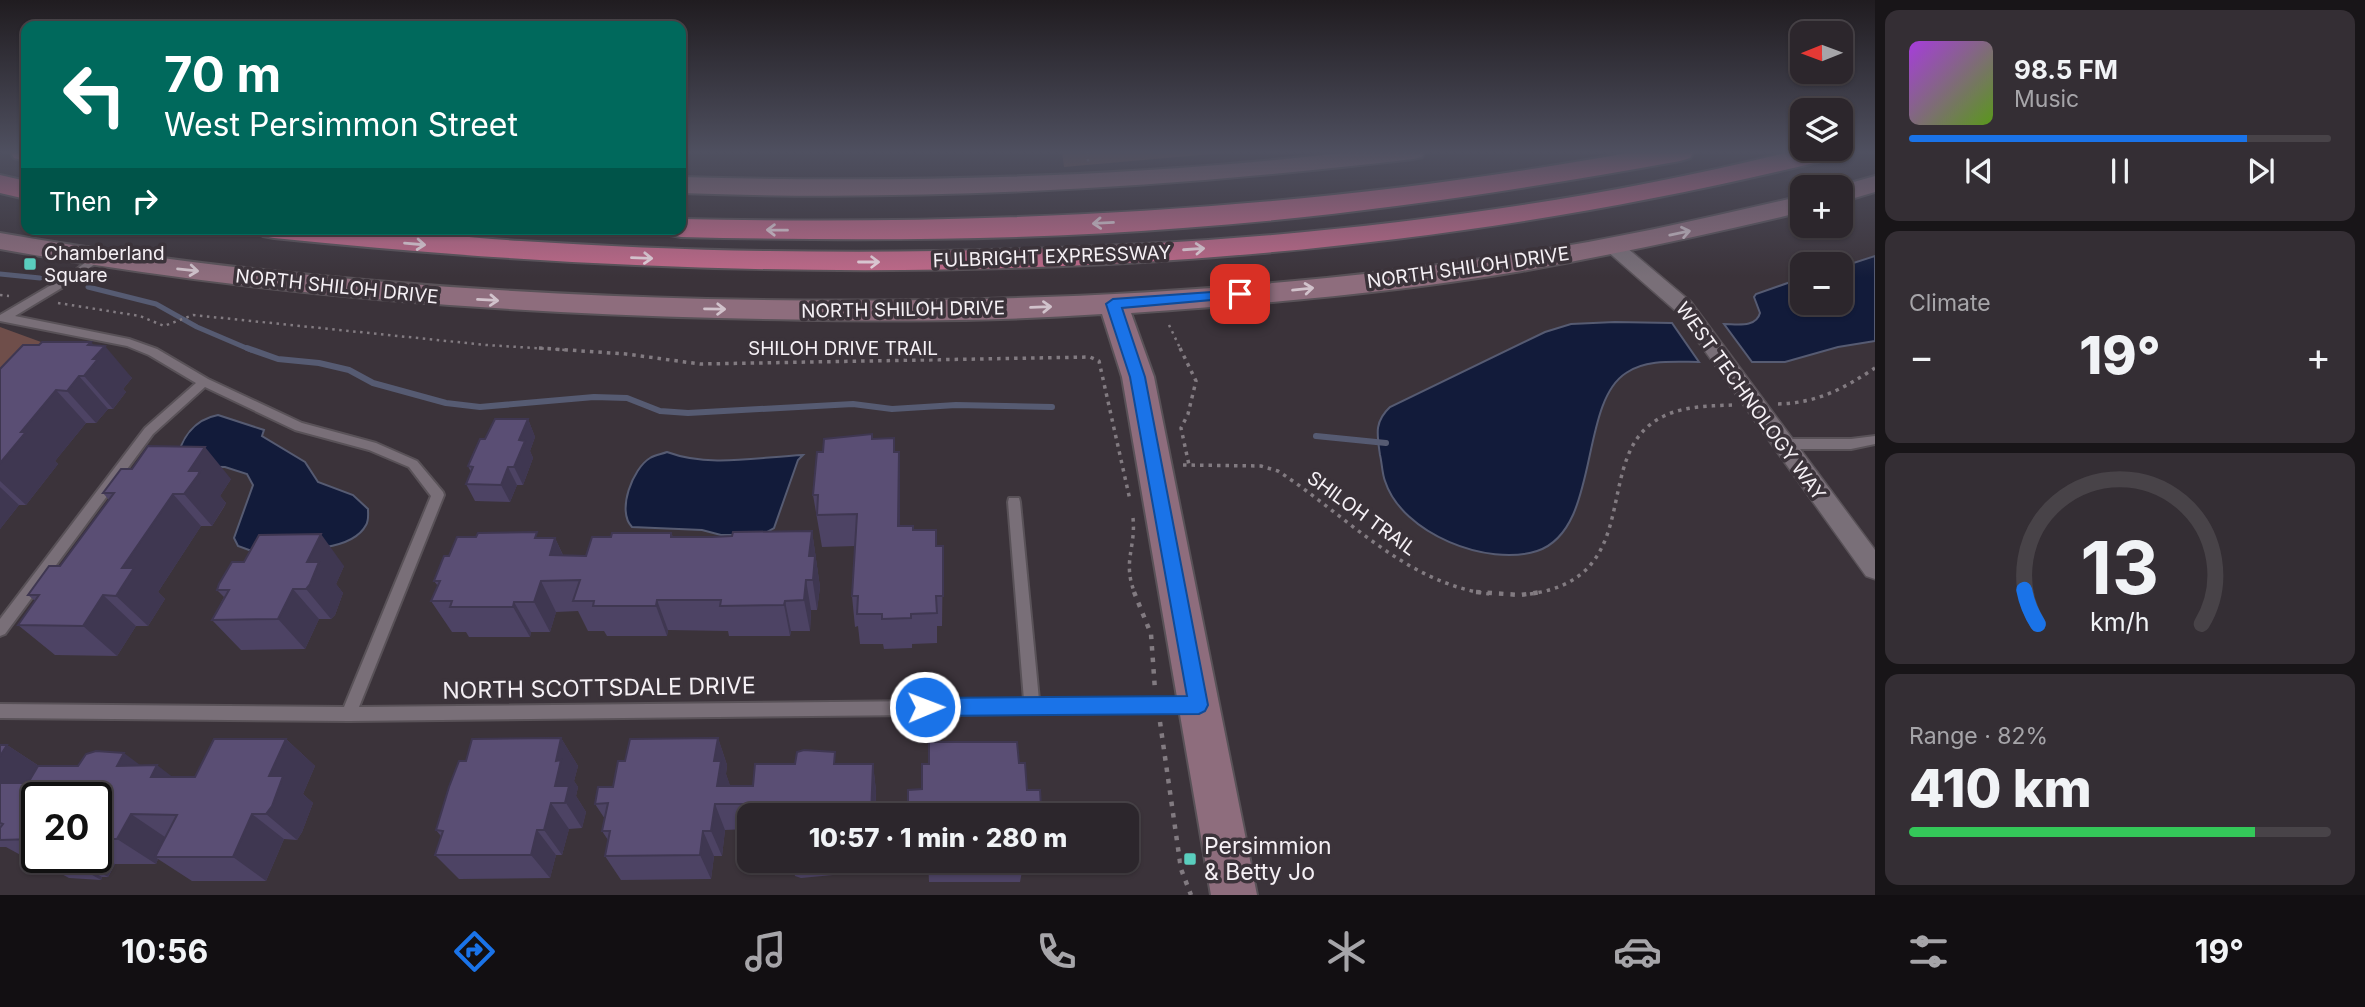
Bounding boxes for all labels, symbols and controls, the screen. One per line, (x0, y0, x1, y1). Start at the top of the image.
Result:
north arrow (1790, 21, 1853, 84)
map controls (1790, 21, 1853, 315)
text: 70 m (164, 45, 281, 104)
icon: left (49, 49, 140, 140)
text: 98.5 FM (2014, 54, 2118, 85)
text: Music (2014, 85, 2079, 113)
button: layers (1790, 98, 1853, 161)
text: West Persimmon Street (164, 105, 518, 144)
icon: previous (1960, 152, 1998, 190)
icon: pause (2101, 152, 2139, 190)
icon: next (2242, 152, 2280, 190)
button: + (1790, 175, 1853, 238)
icon: right (126, 182, 164, 220)
text: Then (49, 186, 112, 217)
one-way arrow (1092, 217, 1114, 230)
one-way arrow (766, 223, 789, 237)
one-way arrow (1668, 225, 1691, 239)
one-way arrow (403, 238, 425, 251)
street label: FULBRIGHT EXPRESSWAY (932, 241, 1172, 272)
place label: Chamberland Square (44, 242, 165, 287)
one-way arrow (1183, 242, 1205, 255)
street label: NORTH SHILOH DRIVE (1365, 242, 1571, 293)
one-way arrow (630, 252, 653, 265)
button: − (1790, 252, 1853, 315)
one-way arrow (857, 255, 880, 269)
marker: Chamberland Square (22, 256, 38, 272)
one-way arrow (177, 264, 199, 277)
street label: NORTH SHILOH DRIVE (234, 264, 440, 309)
pin (1210, 264, 1270, 324)
icon: arrive (1221, 275, 1259, 313)
one-way arrow (1292, 282, 1314, 295)
text: Climate (1909, 289, 1991, 317)
one-way arrow (476, 293, 499, 306)
street label: NORTH SHILOH DRIVE (801, 296, 1005, 323)
street label: WEST TECHNOLOGY WAY (1671, 298, 1830, 505)
one-way arrow (1029, 300, 1052, 313)
one-way arrow (703, 302, 726, 316)
text: 19° (2079, 324, 2161, 387)
text: − (1909, 333, 1934, 379)
text: + (2306, 333, 2331, 379)
street label: SHILOH DRIVE TRAIL (748, 337, 938, 360)
street label: SHILOH TRAIL (1303, 466, 1421, 561)
text: 13 (2081, 524, 2159, 613)
text: km/h (2090, 607, 2150, 637)
position arrow (888, 670, 962, 744)
street label: NORTH SCOTTSDALE DRIVE (442, 671, 756, 705)
text: Range · 82% (1909, 722, 2048, 750)
text: 410 km (1909, 757, 2092, 820)
speed limit sign: 20 (21, 782, 112, 873)
text: 10:57 · 1 min · 280 m (809, 822, 1067, 853)
place label: Persimmion & Betty Jo (1204, 832, 1332, 886)
marker: Persimmion & Betty Jo (1182, 851, 1198, 867)
icon: directions (450, 927, 499, 976)
icon: music (741, 927, 790, 976)
icon: phone (1032, 927, 1081, 976)
icon: climate (1322, 927, 1371, 976)
icon: car (1613, 927, 1662, 976)
icon: filters (1904, 927, 1953, 976)
text: 10:56 (121, 932, 208, 971)
text: 19° (2195, 932, 2244, 971)

